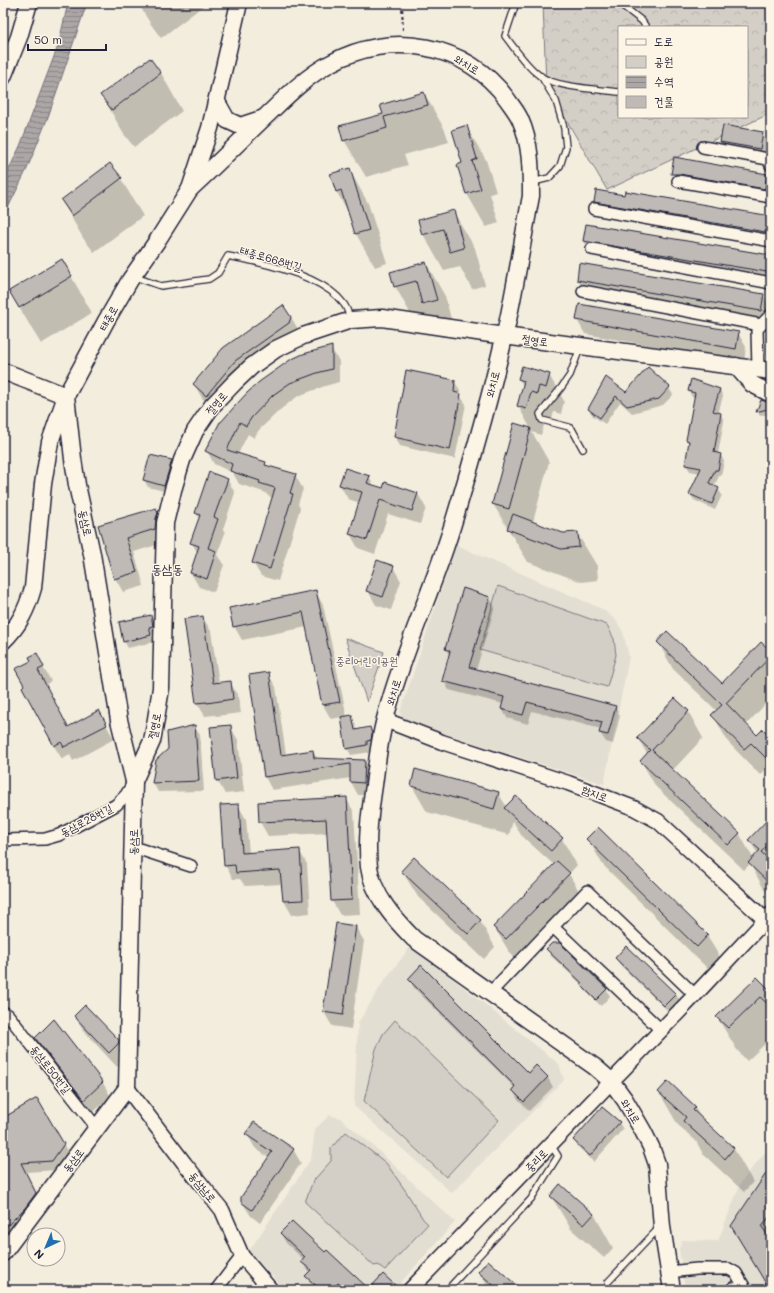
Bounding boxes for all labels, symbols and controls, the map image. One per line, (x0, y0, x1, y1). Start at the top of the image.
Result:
scale bar (28, 26, 106, 52)
legend (618, 26, 748, 118)
text: 50 m (34, 31, 62, 47)
text: 도로 (654, 33, 673, 49)
street label: 와치로 (452, 51, 482, 77)
text: 공원 (654, 53, 673, 69)
text: 수역 (654, 73, 674, 89)
text: 건물 (654, 93, 674, 109)
street label: 태종로668번길 (238, 242, 304, 274)
street label: 태종로 (95, 303, 121, 333)
street label: 절영로 (521, 331, 549, 349)
street label: 와치로 (482, 369, 503, 399)
street label: 절영로 (202, 388, 230, 418)
street label: 동삼로 (76, 508, 96, 538)
district label: 동삼동 (151, 560, 183, 577)
park label: 중리어린이공원 (336, 653, 398, 668)
street label: 와치로 (382, 677, 404, 707)
street label: 절영로 (144, 711, 164, 740)
street label: 함지로 (580, 781, 610, 805)
street label: 동삼로28번길 (57, 800, 115, 840)
street label: 동삼로 (125, 828, 141, 855)
street label: 동삼로50번길 (27, 1042, 75, 1096)
street label: 와치로 (618, 1096, 644, 1126)
street label: 동삼로 (59, 1145, 87, 1175)
street label: 중리로 (521, 1145, 551, 1175)
street label: 동삼남로 (186, 1169, 220, 1206)
north arrow (26, 1227, 66, 1267)
text: N (30, 1246, 47, 1263)

